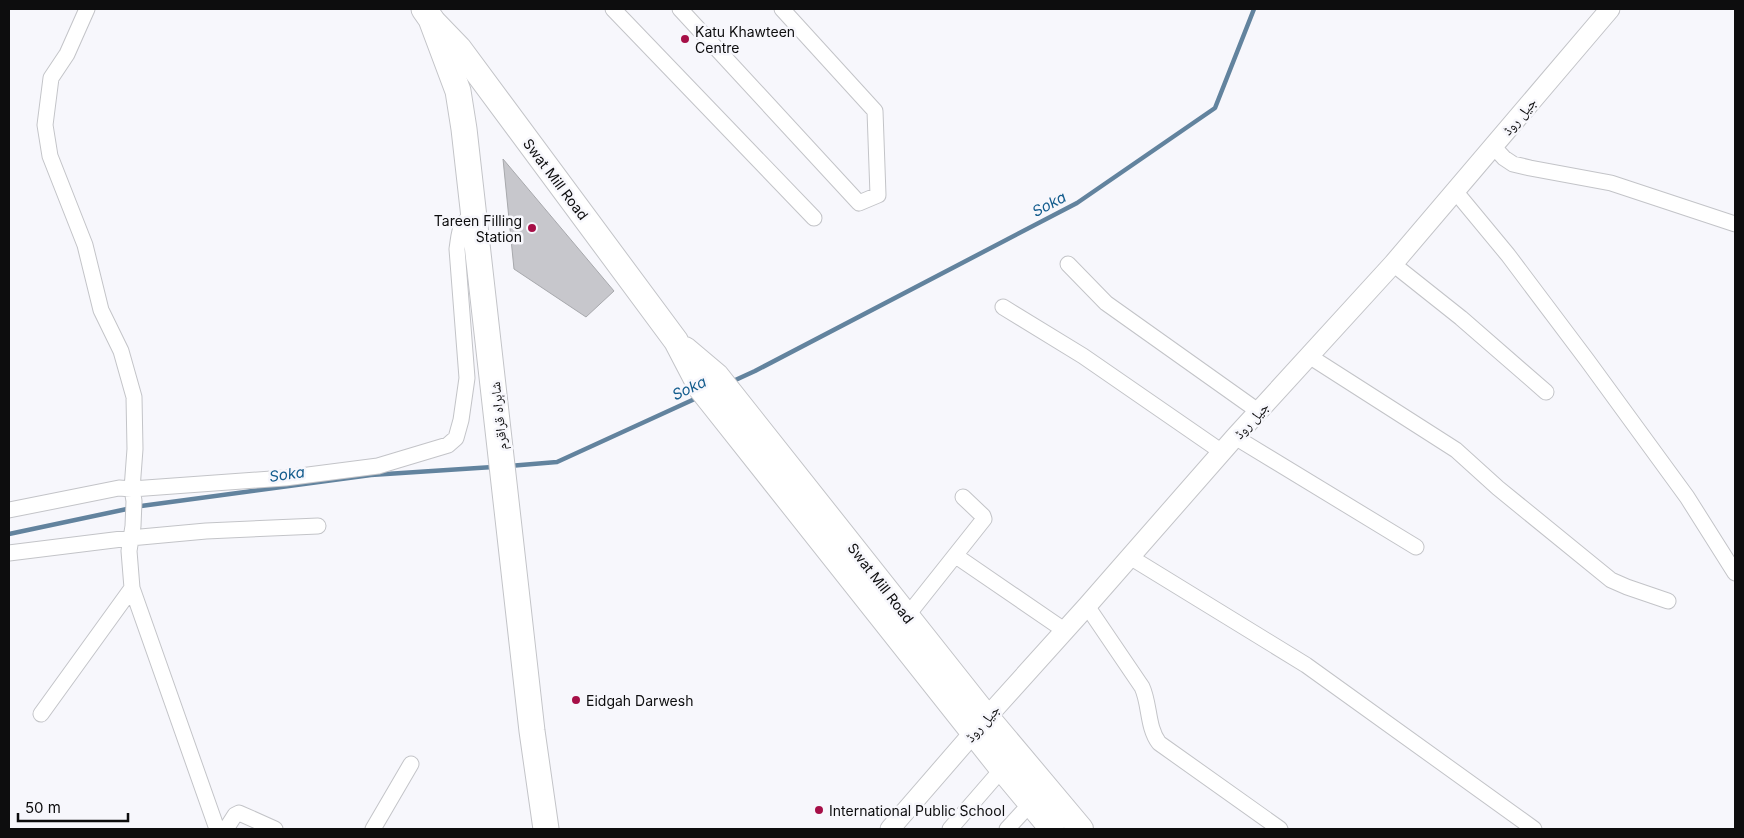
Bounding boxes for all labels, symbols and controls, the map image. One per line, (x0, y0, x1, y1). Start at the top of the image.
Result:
place label: Katu Khawteen Centre (695, 23, 795, 56)
marker: Katu Khawteen Centre (679, 33, 691, 45)
street label: جیل روڈ (1498, 94, 1540, 139)
street label: Swat Mill Road (520, 135, 592, 223)
water label: Soka (1029, 187, 1069, 221)
place label: Tareen Filling Station (434, 212, 522, 245)
marker: Tareen Filling Station (526, 222, 538, 234)
water label: Soka (669, 372, 709, 404)
street label: شاہراہ قراقرم (486, 381, 512, 451)
street label: جیل روڈ (1230, 398, 1273, 443)
water label: Soka (268, 462, 306, 486)
street label: Swat Mill Road (844, 539, 918, 627)
place label: Eidgah Darwesh (586, 692, 693, 709)
marker: Eidgah Darwesh (570, 694, 582, 706)
street label: جیل روڈ (961, 701, 1004, 746)
scale bar (18, 790, 128, 822)
text: 50 m (25, 798, 61, 817)
place label: International Public School (829, 802, 1005, 819)
marker: International Public School (813, 804, 825, 816)

